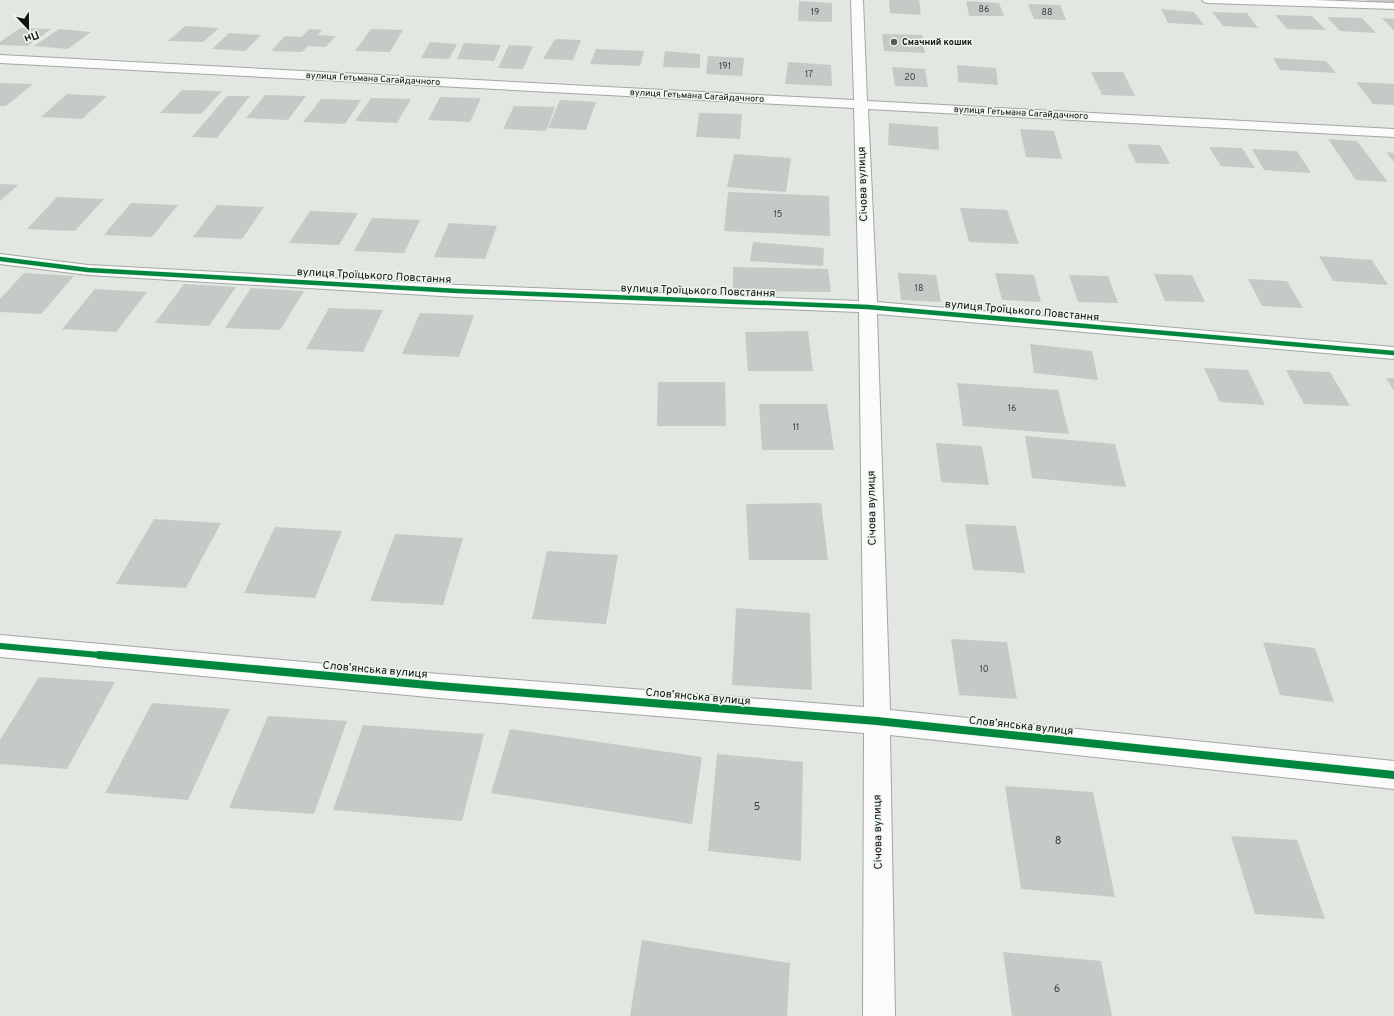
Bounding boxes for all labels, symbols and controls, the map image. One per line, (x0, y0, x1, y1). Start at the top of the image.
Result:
house number: 86 (979, 4, 989, 15)
house number: 19 (811, 7, 819, 18)
house number: 88 (1042, 7, 1053, 18)
north arrow (8, 8, 48, 48)
text: Пн (22, 27, 41, 46)
marker: Смачний кошик (889, 37, 899, 47)
place label: Смачний кошик (902, 37, 973, 48)
house number: 191 (719, 61, 731, 72)
house number: 17 (805, 69, 813, 80)
street label: вулиця Гетьмана Сагайдачного (306, 70, 440, 88)
house number: 20 (904, 72, 916, 83)
street label: вулиця Гетьмана Сагайдачного (630, 87, 764, 105)
street label: вулиця Гетьмана Сагайдачного (954, 104, 1088, 122)
street label: Січова вулиця (855, 146, 871, 222)
house number: 15 (774, 209, 782, 220)
street label: вулиця Троїцького Повстання (296, 265, 452, 287)
street label: вулиця Троїцького Повстання (620, 281, 776, 301)
house number: 18 (915, 283, 923, 294)
street label: вулиця Троїцького Повстання (944, 297, 1100, 325)
house number: 16 (1008, 403, 1016, 414)
house number: 11 (793, 422, 799, 433)
street label: Січова вулиця (864, 470, 880, 546)
street label: Словʼянська вулиця (322, 658, 428, 682)
house number: 10 (979, 664, 989, 675)
street label: Словʼянська вулиця (645, 685, 751, 709)
street label: Словʼянська вулиця (968, 714, 1074, 738)
street label: Січова вулиця (870, 794, 886, 870)
house number: 5 (754, 800, 761, 814)
house number: 8 (1055, 834, 1061, 848)
house number: 6 (1054, 982, 1060, 996)

